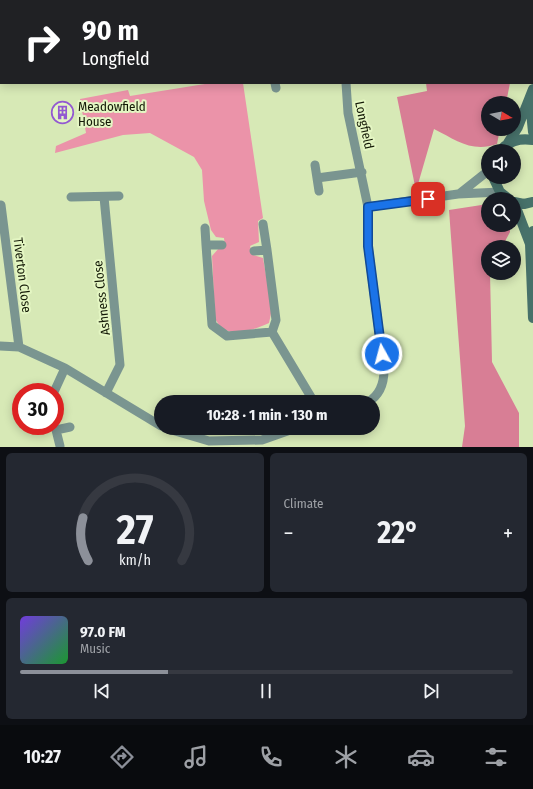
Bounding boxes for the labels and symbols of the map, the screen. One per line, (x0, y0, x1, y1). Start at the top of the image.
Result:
north arrow (481, 96, 521, 136)
place label: Meadowfield House (78, 99, 146, 129)
building icon: Meadowfield House (49, 100, 75, 126)
street label: Longfield (352, 100, 377, 151)
pin (411, 182, 445, 216)
street label: Tiverton Close (10, 237, 35, 313)
street label: Ashness Close (90, 260, 113, 336)
position arrow (361, 333, 403, 375)
speed limit sign: 30 (12, 383, 64, 435)

